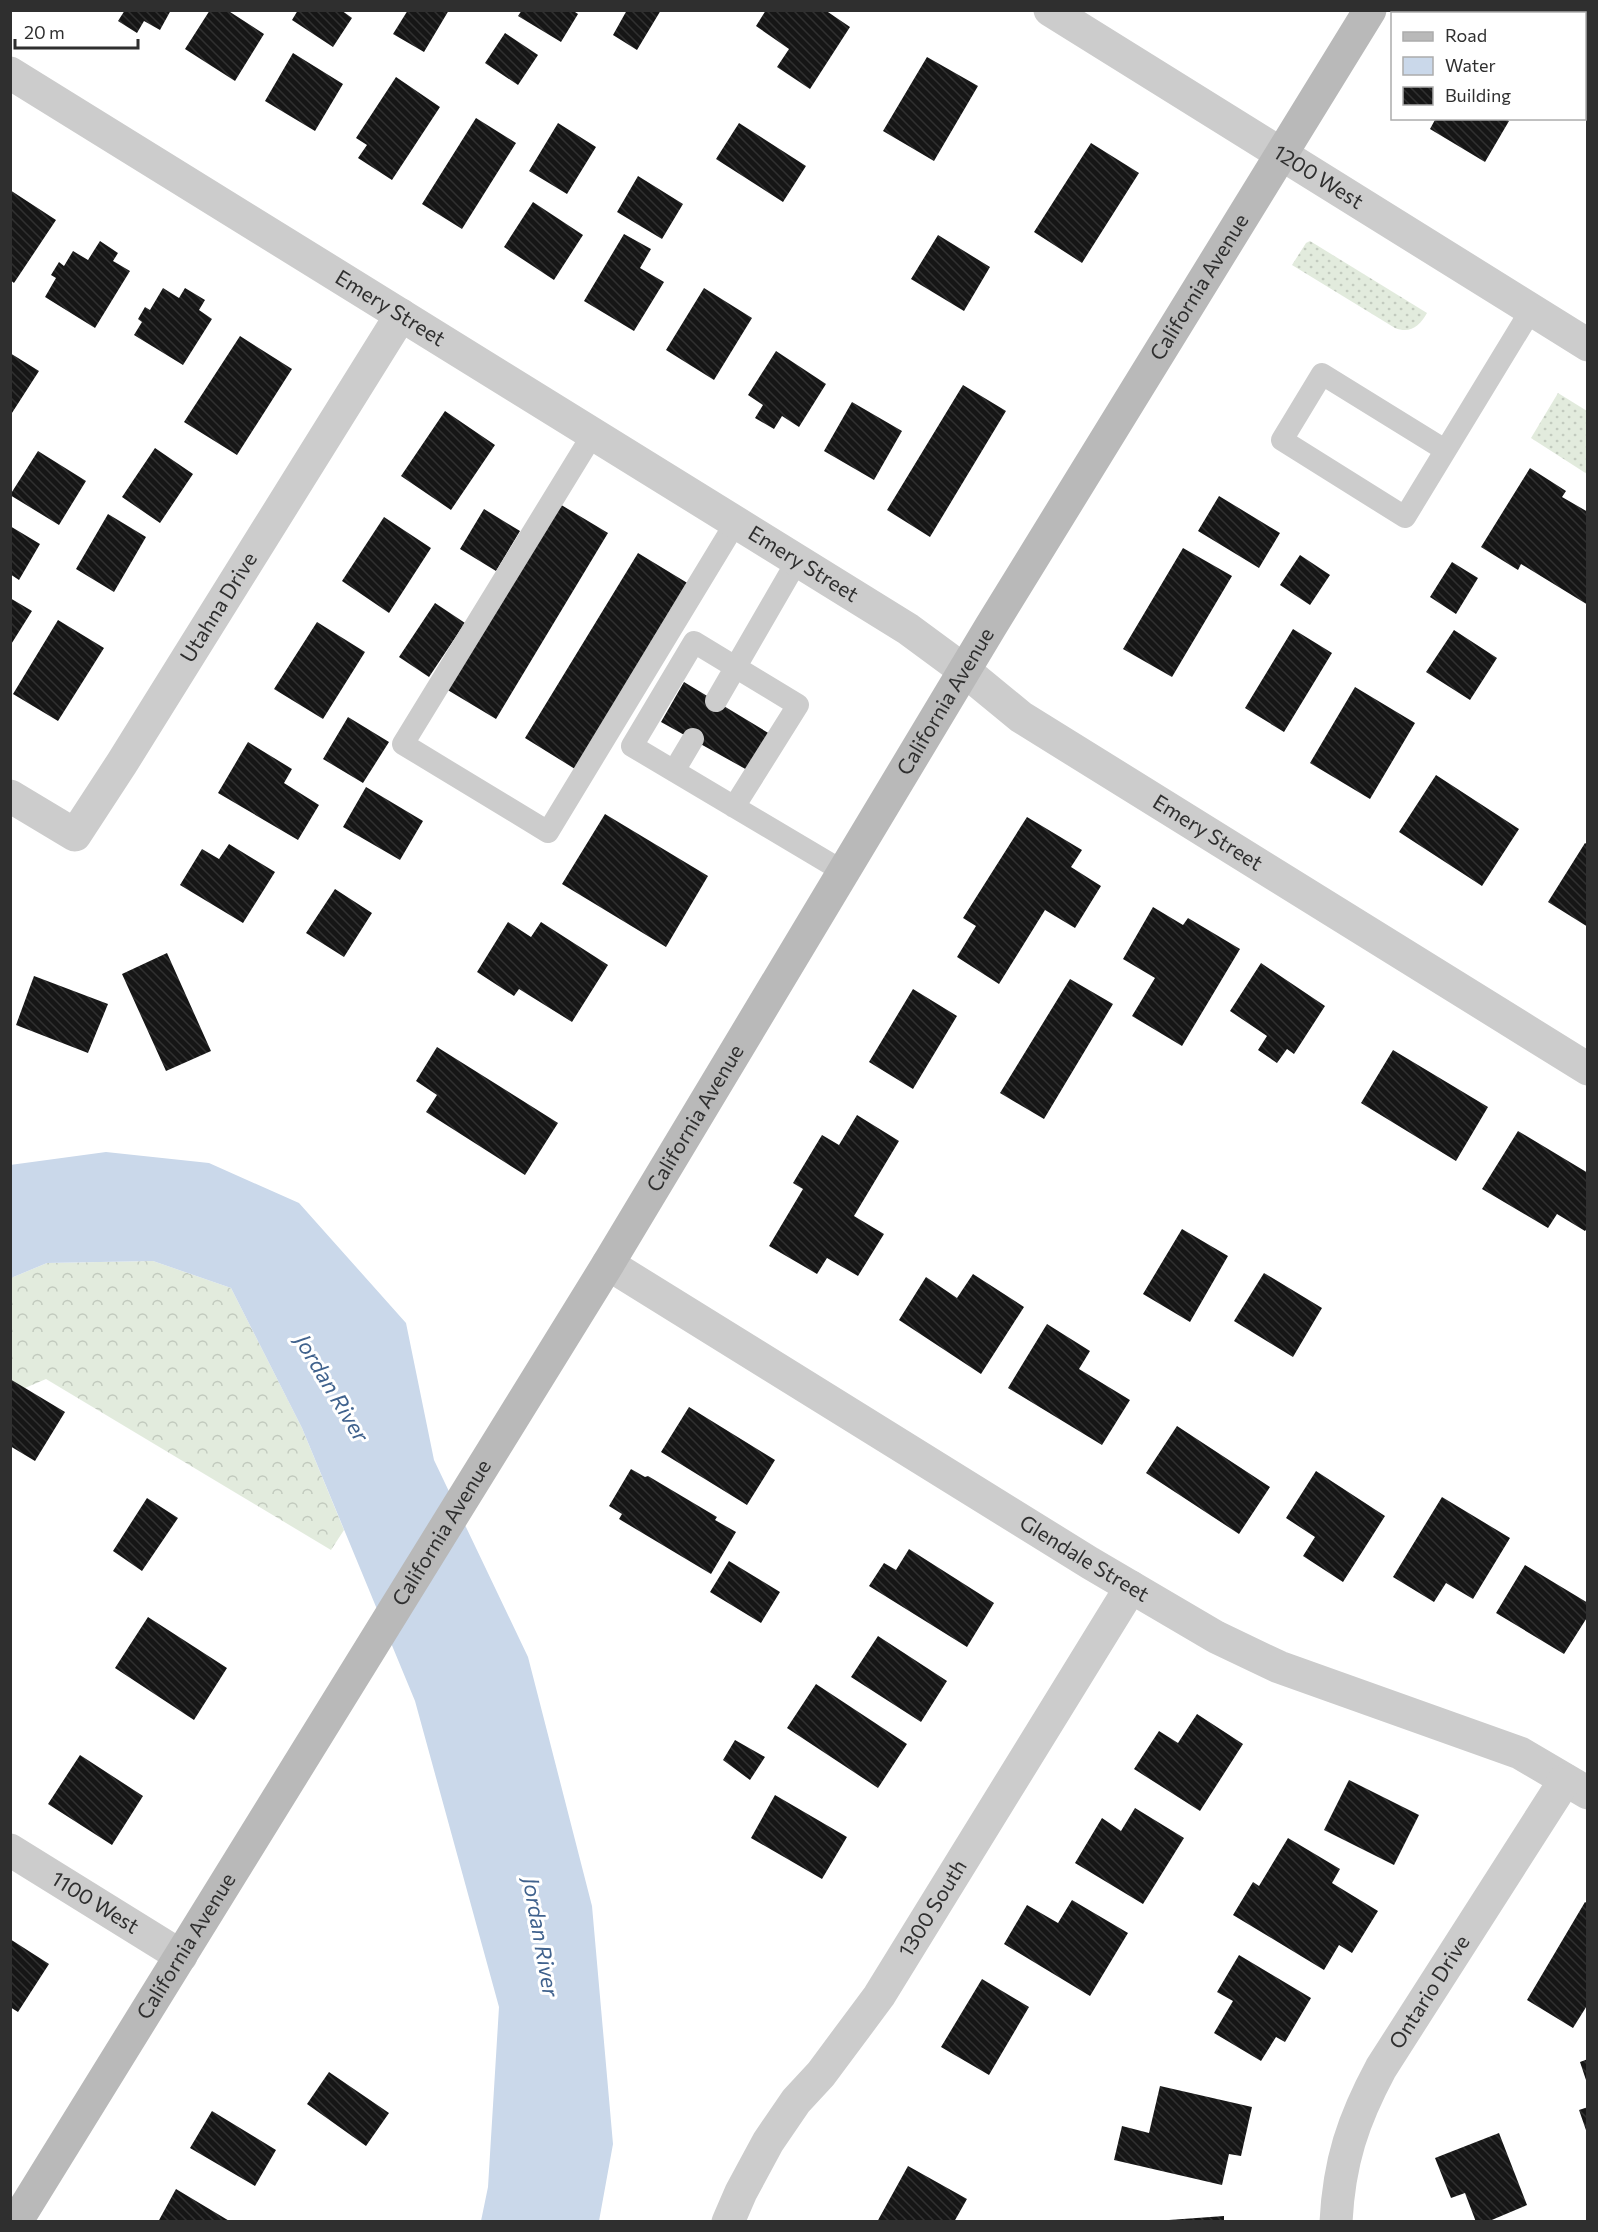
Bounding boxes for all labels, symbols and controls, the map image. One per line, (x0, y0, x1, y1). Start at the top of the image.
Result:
scale bar (15, 12, 138, 50)
legend (1391, 12, 1586, 120)
text: 20 m (24, 21, 65, 43)
text: Road (1445, 24, 1487, 46)
text: Water (1445, 54, 1496, 76)
text: Building (1445, 84, 1511, 106)
street label: 1200 West (1269, 138, 1369, 213)
street label: California Avenue (1144, 209, 1253, 364)
street label: Emery Street (331, 264, 450, 350)
street label: Emery Street (745, 519, 864, 606)
street label: Utahna Drive (174, 547, 261, 666)
street label: California Avenue (890, 623, 998, 779)
street label: Emery Street (1149, 788, 1268, 875)
street label: California Avenue (640, 1039, 748, 1196)
water label: Jordan River (289, 1327, 376, 1448)
street label: California Avenue (386, 1454, 495, 1610)
street label: Glendale Street (1016, 1509, 1154, 1606)
street label: 1300 South (892, 1854, 971, 1961)
street label: 1100 West (47, 1865, 144, 1938)
street label: California Avenue (130, 1868, 240, 2023)
water label: Jordan River (517, 1873, 565, 2000)
street label: Ontario Drive (1383, 1930, 1474, 2053)

